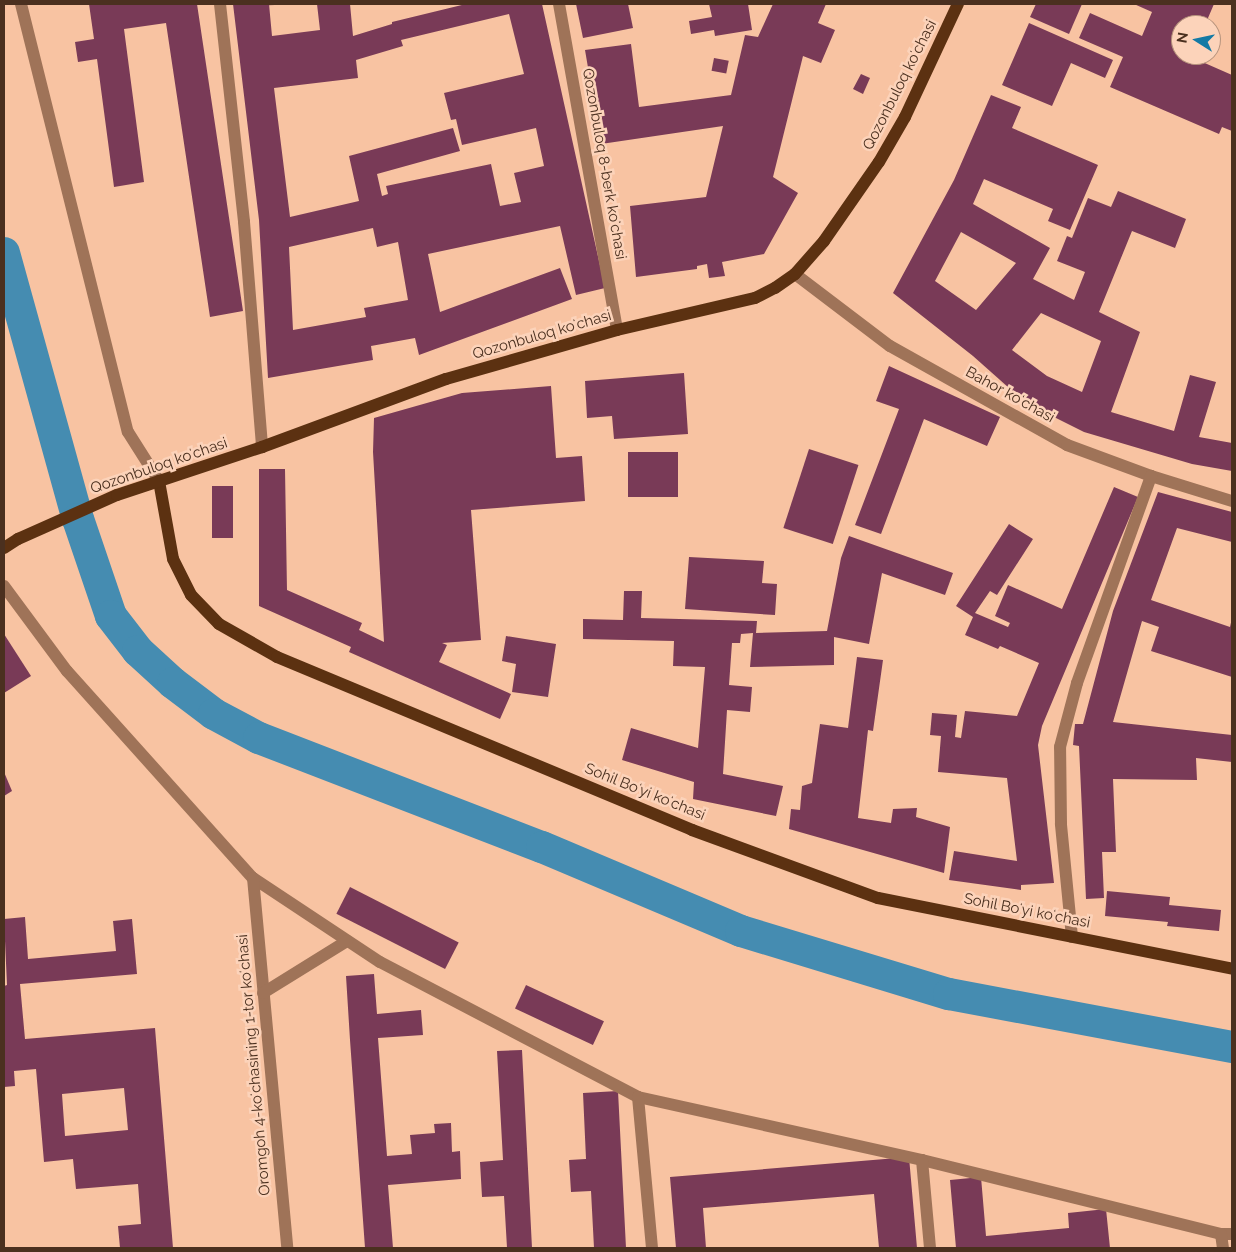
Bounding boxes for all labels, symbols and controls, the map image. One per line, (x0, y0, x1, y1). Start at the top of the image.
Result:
north arrow (1171, 15, 1221, 65)
street label: Qozonbuloq koʻchasi (859, 17, 941, 153)
text: N (1173, 31, 1191, 44)
street label: Qozonbuloq 8-berk koʻchasi (578, 67, 630, 261)
street label: Qozonbuloq koʻchasi (471, 307, 613, 363)
street label: Bahor koʻchasi (962, 363, 1058, 427)
street label: Qozonbuloq koʻchasi (88, 434, 230, 498)
street label: Sohil Boʻyi koʻchasi (582, 760, 708, 824)
street label: Sohil Boʻyi koʻchasi (962, 890, 1092, 932)
street label: Oromgoh 4-koʻchasining 1-tor koʻchasi (234, 933, 274, 1197)

